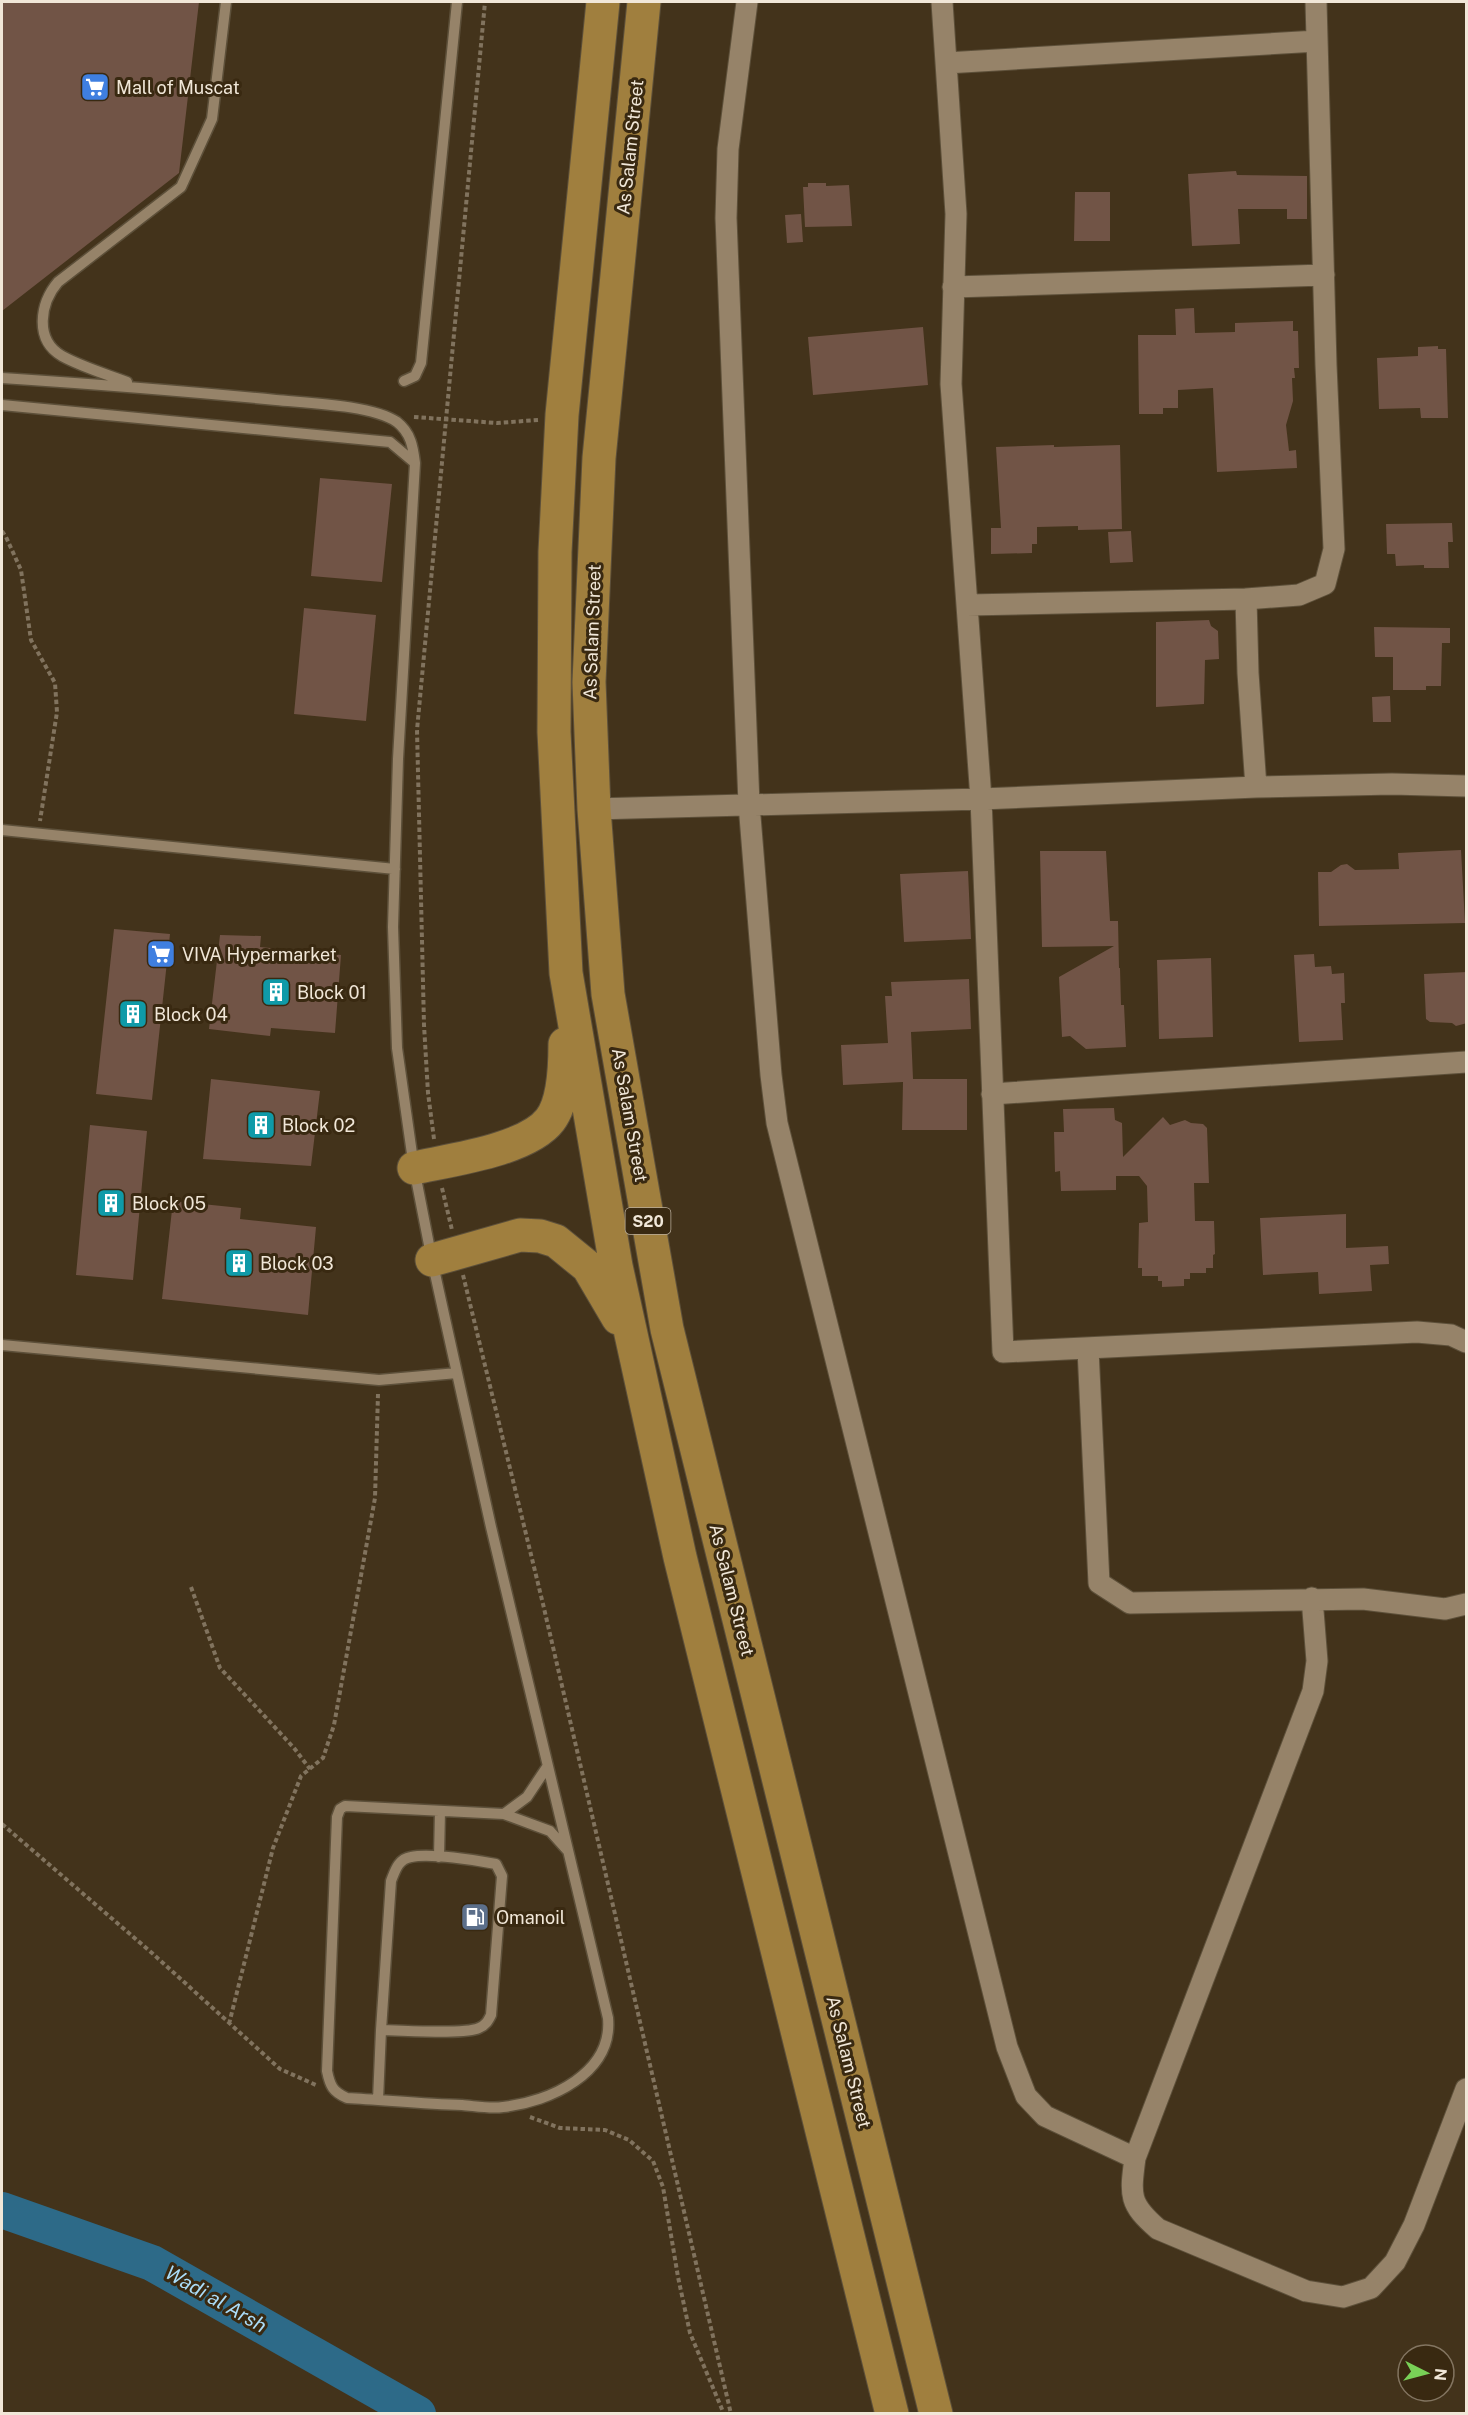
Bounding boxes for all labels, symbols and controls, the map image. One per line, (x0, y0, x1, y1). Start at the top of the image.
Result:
supermarket icon: Mall of Muscat (79, 71, 111, 103)
place label: Mall of Muscat (116, 77, 240, 98)
street label: As Salam Street (612, 78, 648, 216)
street label: As Salam Street (579, 564, 605, 700)
supermarket icon: VIVA Hypermarket (145, 938, 177, 970)
place label: VIVA Hypermarket (182, 944, 337, 965)
building icon: Block 01 (260, 976, 292, 1008)
place label: Block 01 (297, 982, 367, 1003)
building icon: Block 04 (117, 998, 149, 1030)
place label: Block 04 (154, 1004, 228, 1025)
street label: As Salam Street (608, 1046, 652, 1184)
building icon: Block 02 (245, 1109, 277, 1141)
place label: Block 02 (282, 1115, 355, 1136)
building icon: Block 05 (95, 1187, 127, 1219)
place label: Block 05 (132, 1193, 206, 1214)
road number: S20 (626, 1208, 670, 1234)
building icon: Block 03 (223, 1247, 255, 1279)
place label: Block 03 (260, 1253, 334, 1274)
street label: As Salam Street (705, 1522, 759, 1658)
fuel station icon: Omanoil (459, 1901, 491, 1933)
place label: Omanoil (496, 1907, 565, 1928)
street label: As Salam Street (822, 1994, 876, 2130)
water label: Wadi al Arsh (161, 2260, 271, 2338)
north arrow (1396, 2343, 1456, 2403)
text: N (1430, 2367, 1451, 2382)

